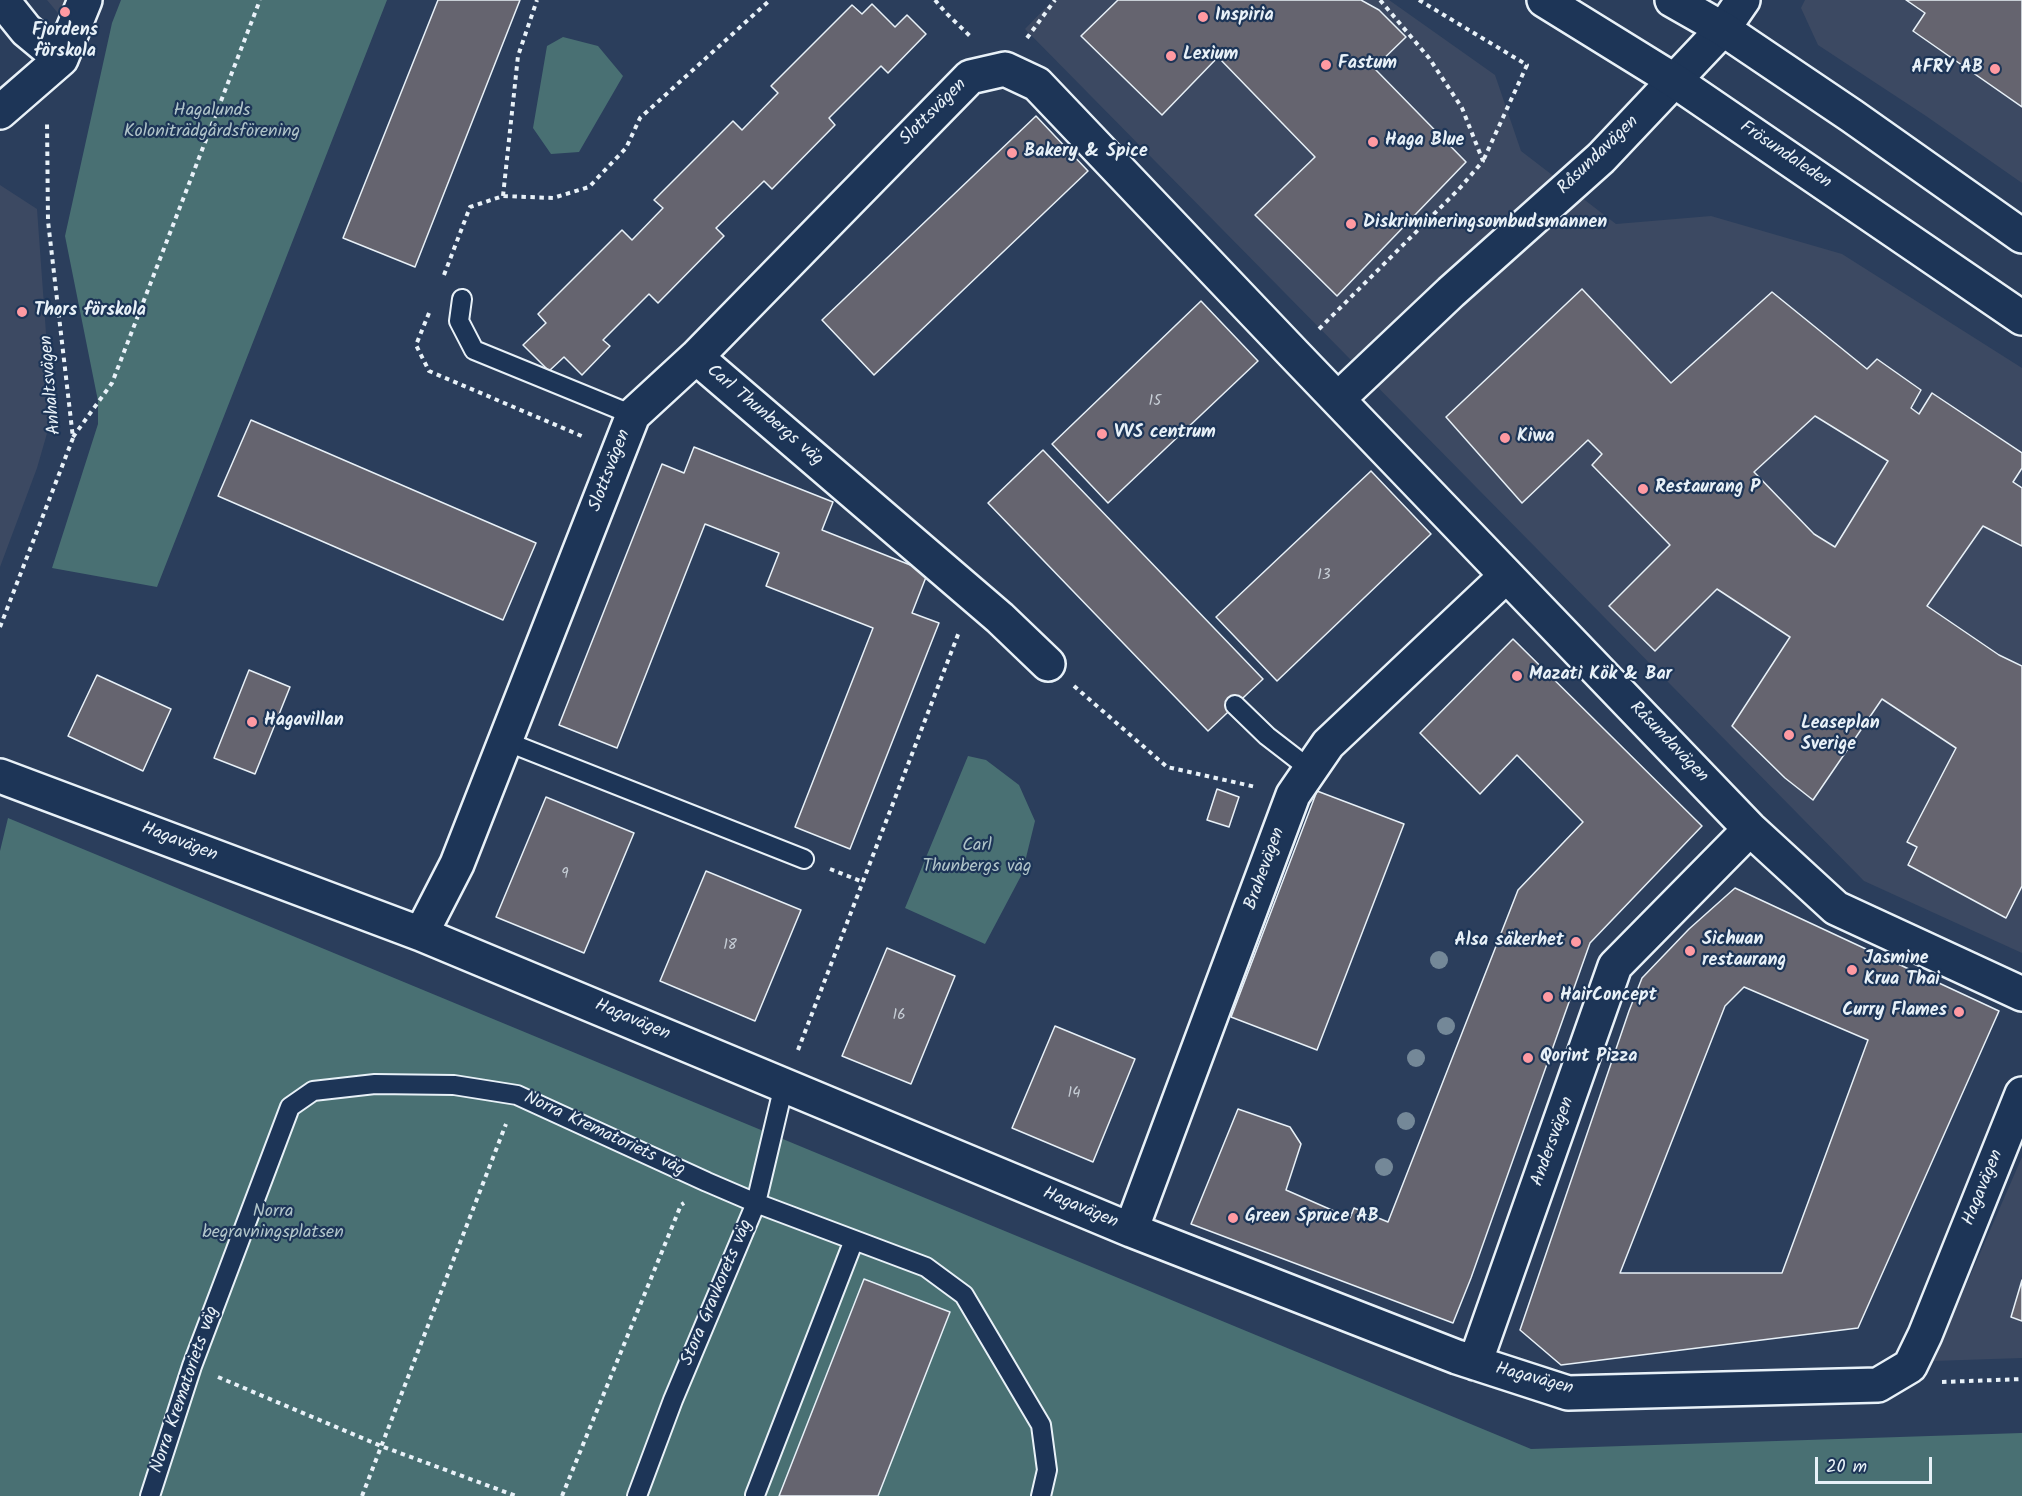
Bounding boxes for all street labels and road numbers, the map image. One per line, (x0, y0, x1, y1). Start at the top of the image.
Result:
street label: Slottsvägen (896, 75, 972, 151)
street label: Råsundavägen (1554, 112, 1644, 200)
street label: Frösundaleden (1735, 117, 1835, 195)
street label: Anhaltsvägen (37, 334, 67, 436)
street label: Carl Thunbergs väg (701, 361, 827, 471)
street label: Slottsvägen (585, 427, 637, 515)
street label: Råsundavägen (1624, 698, 1712, 788)
street label: Hagavägen (138, 819, 220, 867)
street label: Brahevägen (1241, 825, 1291, 913)
street label: Hagavägen (591, 995, 673, 1047)
street label: Norra Krematoriets väg (520, 1088, 688, 1182)
street label: Andersvägen (1528, 1094, 1580, 1190)
street label: Hagavägen (1959, 1147, 2009, 1229)
street label: Hagavägen (1039, 1183, 1121, 1235)
street label: Stora Gravkorets väg (677, 1217, 759, 1369)
street label: Norra Krematoriets väg (147, 1304, 225, 1476)
street label: Hagavägen (1493, 1359, 1575, 1401)

